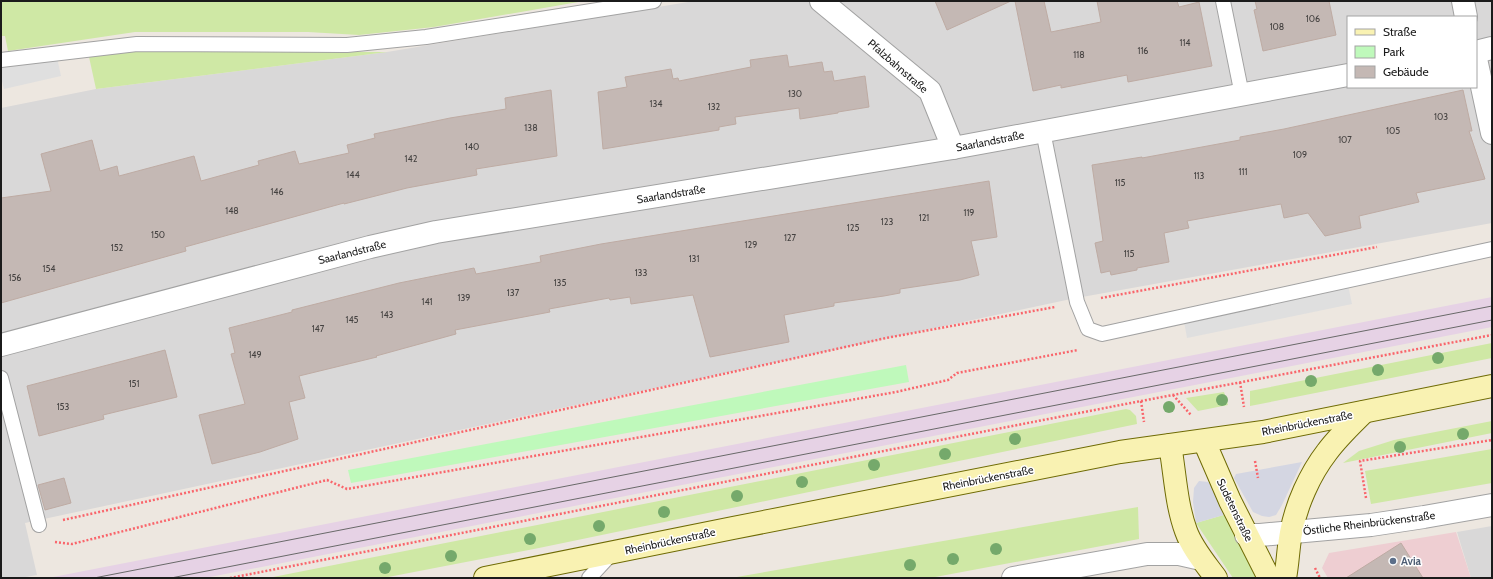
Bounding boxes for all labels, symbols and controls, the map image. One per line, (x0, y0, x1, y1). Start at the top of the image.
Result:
house number: 106 (1306, 13, 1320, 24)
legend (1347, 16, 1477, 88)
house number: 108 (1270, 21, 1284, 32)
text: Straße (1383, 24, 1416, 39)
street label: Pfalzbahnstraße (865, 36, 931, 96)
house number: 114 (1179, 37, 1191, 48)
text: Park (1383, 44, 1405, 59)
house number: 116 (1138, 45, 1148, 56)
house number: 118 (1073, 49, 1085, 60)
text: Gebäude (1383, 64, 1429, 79)
house number: 130 (788, 88, 802, 99)
house number: 134 (649, 98, 663, 109)
house number: 132 (708, 101, 721, 112)
house number: 103 (1434, 111, 1448, 122)
house number: 138 (524, 122, 538, 133)
house number: 105 (1386, 125, 1400, 136)
street label: Saarlandstraße (955, 127, 1026, 154)
house number: 107 (1338, 134, 1352, 145)
house number: 140 (465, 141, 479, 152)
house number: 109 (1293, 149, 1307, 160)
house number: 142 (405, 153, 418, 164)
house number: 111 (1239, 166, 1247, 177)
house number: 144 (346, 169, 360, 180)
house number: 113 (1194, 170, 1204, 181)
house number: 115 (1115, 177, 1125, 188)
street label: Saarlandstraße (636, 182, 707, 206)
house number: 146 (270, 186, 284, 197)
house number: 148 (225, 205, 239, 216)
house number: 119 (964, 207, 974, 218)
house number: 121 (919, 212, 929, 223)
house number: 123 (881, 216, 893, 227)
house number: 125 (847, 222, 859, 233)
house number: 150 (151, 229, 165, 240)
house number: 127 (784, 232, 797, 243)
street label: Saarlandstraße (317, 237, 388, 267)
house number: 129 (745, 239, 757, 250)
house number: 152 (111, 242, 124, 253)
house number: 115 (1124, 248, 1134, 259)
house number: 131 (689, 253, 699, 264)
house number: 154 (42, 263, 56, 274)
house number: 133 (635, 267, 647, 278)
house number: 156 (9, 272, 21, 283)
house number: 135 (554, 277, 566, 288)
house number: 137 (507, 287, 520, 298)
house number: 139 (458, 292, 470, 303)
house number: 141 (421, 296, 433, 307)
house number: 143 (380, 309, 394, 320)
house number: 145 (345, 314, 359, 325)
house number: 147 (312, 323, 325, 334)
house number: 149 (248, 349, 262, 360)
house number: 151 (129, 378, 139, 389)
house number: 153 (57, 401, 69, 412)
street label: Rheinbrückenstraße (1260, 407, 1354, 439)
street label: Rheinbrückenstraße (941, 462, 1035, 494)
street label: Sudetenstraße (1214, 476, 1256, 544)
street label: Östliche Rheinbrückenstraße (1302, 508, 1436, 538)
street label: Rheinbrückenstraße (623, 524, 717, 557)
place label: Avia (1401, 554, 1422, 568)
marker: Avia (1388, 556, 1398, 566)

